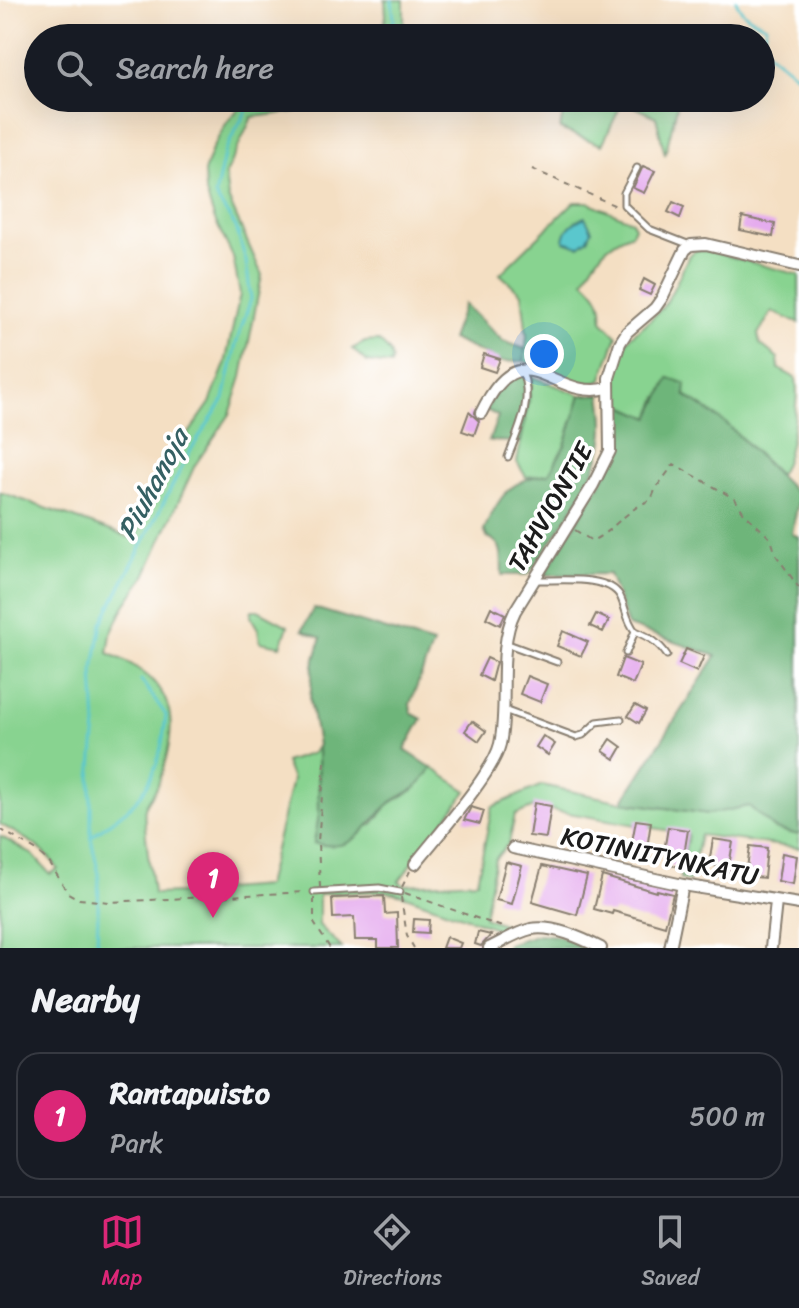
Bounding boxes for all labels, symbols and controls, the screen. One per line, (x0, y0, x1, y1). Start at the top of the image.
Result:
search box (24, 24, 775, 112)
text: Search here (116, 41, 274, 95)
icon: search (52, 46, 96, 90)
your location (524, 334, 564, 374)
water label: Piuhanoja (103, 416, 204, 549)
street label: TAHVIONTIE (494, 432, 607, 581)
street label: KOTINIITYNKATU (557, 813, 763, 899)
pin: 1 (187, 852, 239, 918)
text: Nearby (32, 970, 140, 1030)
text: Rantapuisto (110, 1066, 270, 1120)
text: 1 (54, 1093, 66, 1139)
text: 500 m (690, 1093, 765, 1139)
text: Park (110, 1120, 163, 1166)
tab: Map (100, 1210, 144, 1297)
tab: Directions (343, 1210, 442, 1297)
tab: Saved (641, 1210, 699, 1297)

